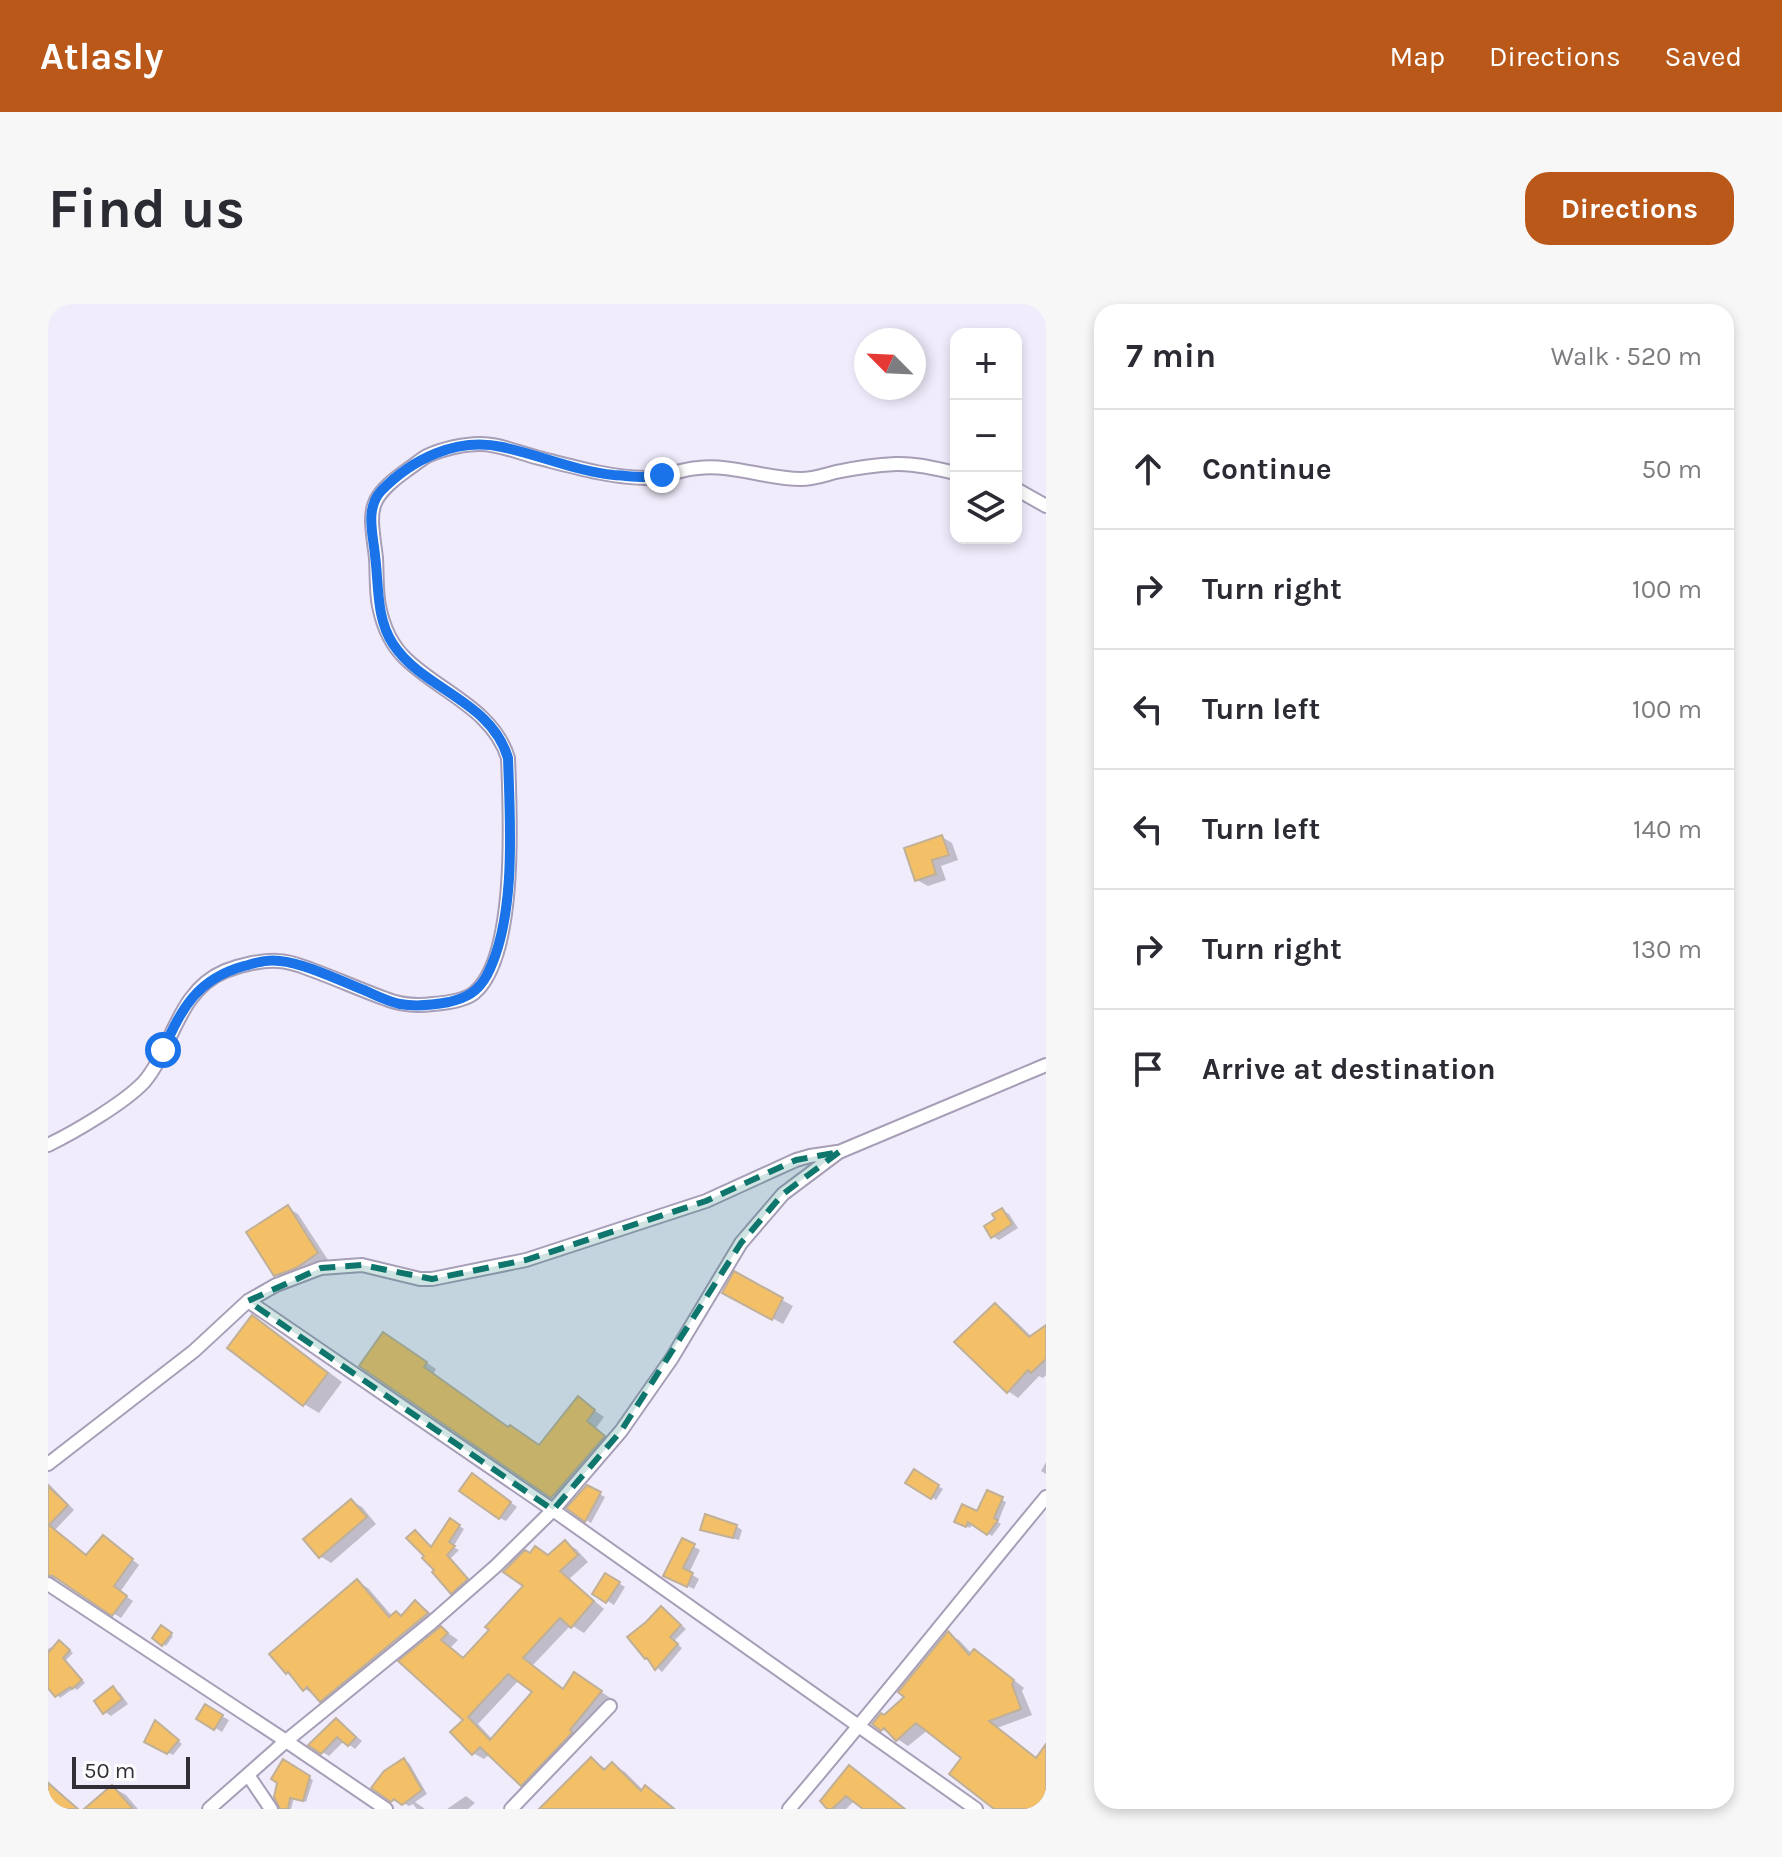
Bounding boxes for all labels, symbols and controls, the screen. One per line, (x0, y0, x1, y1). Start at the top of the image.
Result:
text: Atlasly (40, 34, 163, 79)
text: Map (1390, 40, 1445, 73)
text: Directions (1489, 40, 1621, 73)
text: Saved (1665, 40, 1742, 73)
button: Directions (1525, 172, 1734, 245)
text: Find us (48, 176, 245, 241)
north arrow (854, 328, 926, 400)
map controls (950, 328, 1022, 544)
button: + (950, 328, 1022, 400)
text: 7 min (1126, 336, 1216, 376)
text: Walk · 520 m (1551, 341, 1702, 372)
button: − (950, 400, 1022, 472)
icon: ahead (1126, 447, 1170, 491)
text: Continue (1202, 451, 1332, 487)
text: 50 m (1641, 454, 1702, 485)
route end (644, 457, 680, 493)
button: layers (950, 472, 1022, 544)
icon: right (1126, 567, 1170, 611)
text: Turn right (1202, 571, 1342, 607)
text: 100 m (1632, 574, 1702, 605)
icon: left (1126, 687, 1170, 731)
text: Turn left (1202, 691, 1320, 727)
text: 100 m (1632, 694, 1702, 725)
icon: left (1126, 807, 1170, 851)
text: Turn left (1202, 811, 1320, 847)
text: 140 m (1633, 814, 1702, 845)
icon: right (1126, 927, 1170, 971)
text: Turn right (1202, 931, 1342, 967)
text: 130 m (1632, 934, 1702, 965)
route start (145, 1032, 181, 1068)
icon: arrive (1126, 1047, 1170, 1091)
text: Arrive at destination (1202, 1051, 1496, 1087)
scale bar (72, 1753, 190, 1789)
text: 50 m (84, 1758, 135, 1784)

